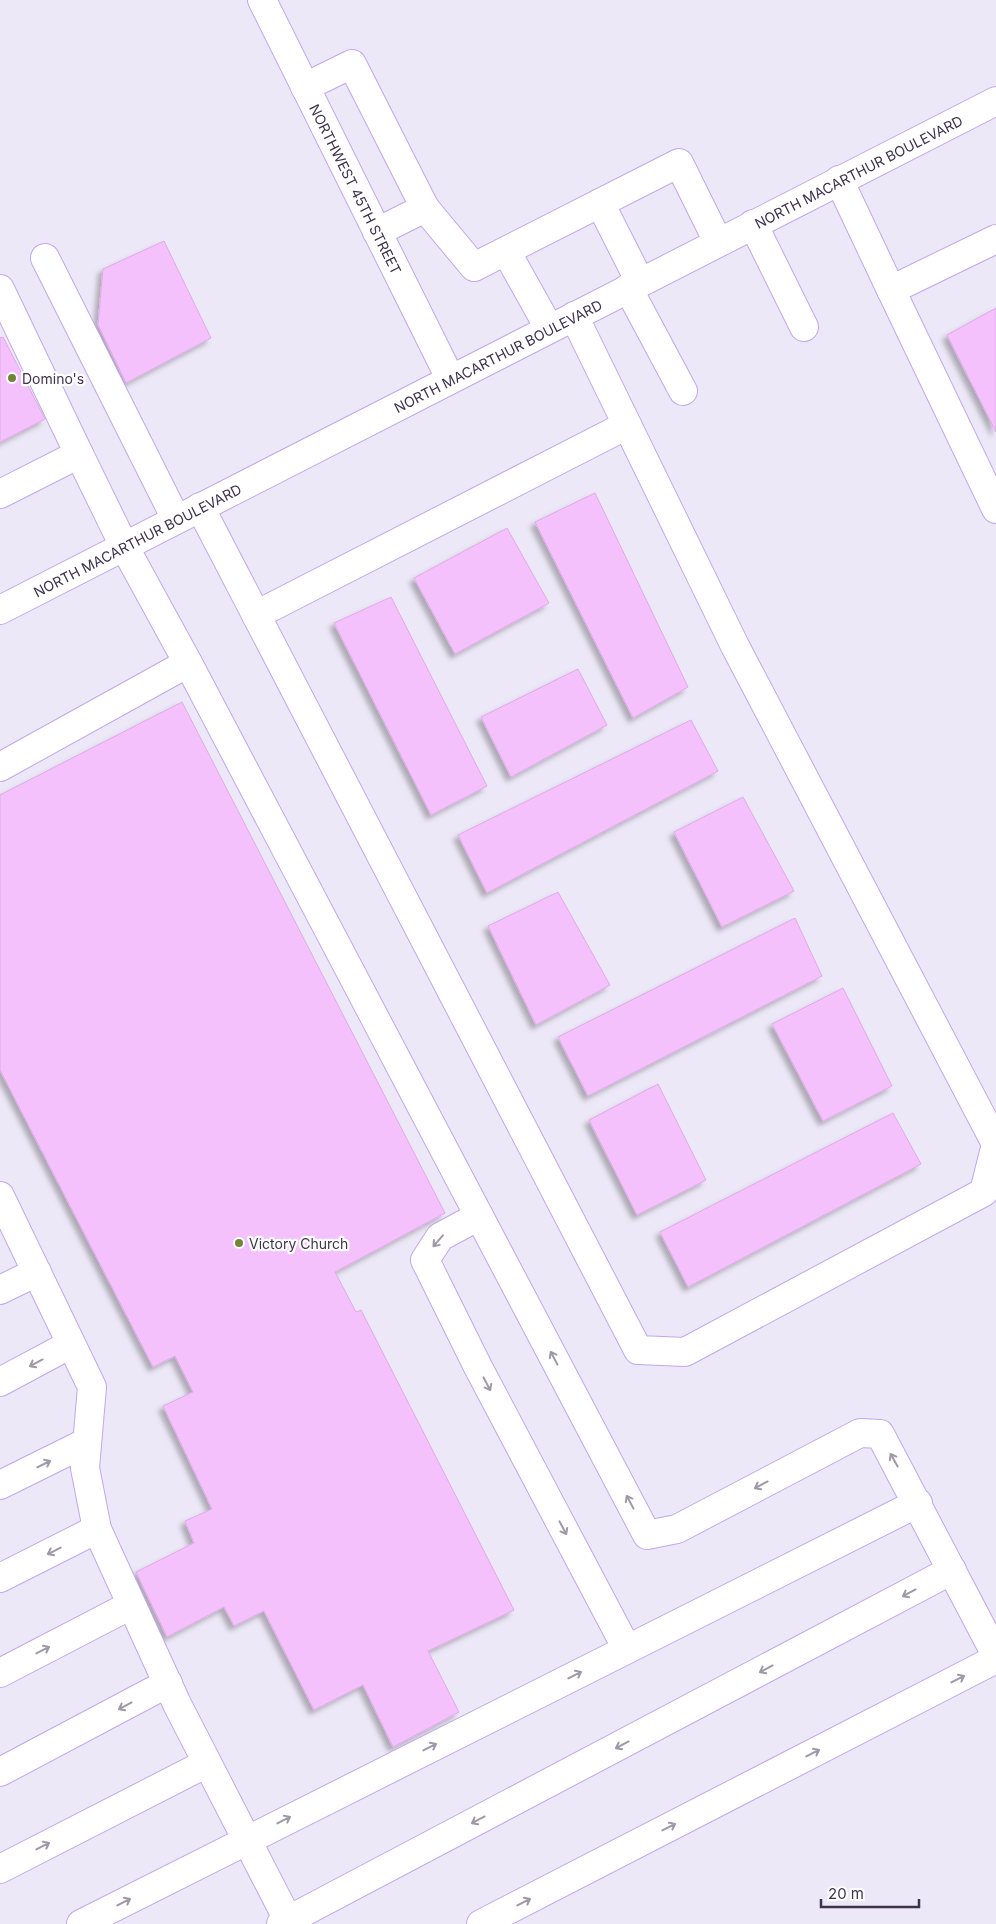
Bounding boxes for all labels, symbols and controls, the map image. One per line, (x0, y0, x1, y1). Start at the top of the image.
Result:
street label: NORTHWEST 45TH STREET (307, 101, 405, 277)
street label: NORTH MACARTHUR BOULEVARD (752, 111, 965, 231)
street label: NORTH MACARTHUR BOULEVARD (391, 295, 605, 416)
place label: Domino's (22, 370, 84, 387)
marker: Domino's (6, 372, 18, 384)
street label: NORTH MACARTHUR BOULEVARD (30, 480, 244, 600)
place label: Victory Church (249, 1235, 348, 1252)
one-way arrow (433, 1235, 444, 1248)
marker: Victory Church (233, 1237, 245, 1249)
one-way arrow (549, 1351, 558, 1366)
one-way arrow (28, 1358, 43, 1368)
one-way arrow (482, 1377, 492, 1392)
one-way arrow (889, 1453, 899, 1468)
one-way arrow (36, 1459, 51, 1469)
one-way arrow (753, 1480, 768, 1490)
one-way arrow (625, 1494, 635, 1509)
one-way arrow (559, 1520, 568, 1535)
one-way arrow (46, 1546, 61, 1556)
one-way arrow (902, 1588, 917, 1598)
one-way arrow (36, 1645, 51, 1655)
one-way arrow (758, 1664, 773, 1674)
one-way arrow (567, 1670, 582, 1679)
one-way arrow (950, 1674, 965, 1683)
one-way arrow (117, 1701, 132, 1711)
one-way arrow (615, 1740, 630, 1750)
one-way arrow (422, 1742, 437, 1751)
one-way arrow (805, 1748, 820, 1757)
one-way arrow (277, 1815, 292, 1825)
one-way arrow (471, 1816, 486, 1825)
one-way arrow (661, 1822, 676, 1831)
one-way arrow (36, 1841, 51, 1851)
scale bar (821, 1876, 918, 1908)
text: 20 m (828, 1884, 864, 1903)
one-way arrow (116, 1897, 131, 1906)
one-way arrow (516, 1897, 531, 1906)

